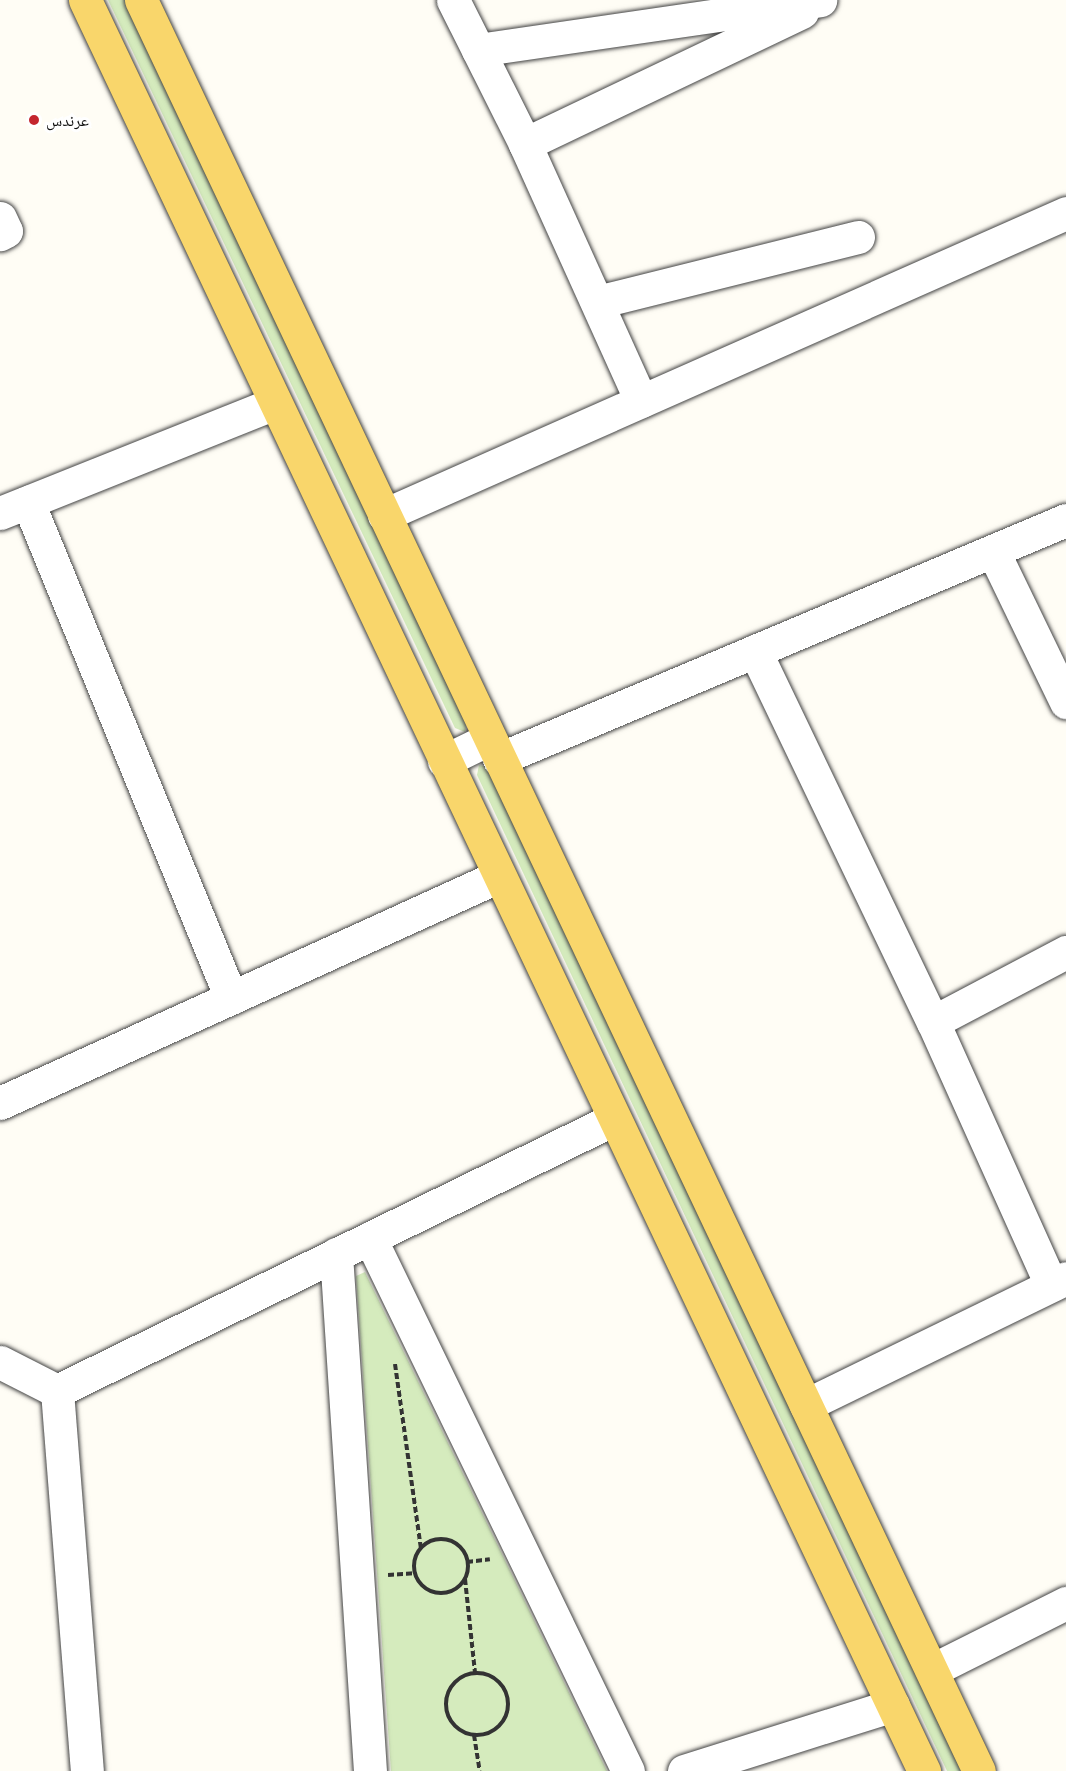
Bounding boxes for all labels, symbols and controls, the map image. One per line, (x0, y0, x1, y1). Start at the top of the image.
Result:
place label: عرندس (46, 110, 89, 130)
marker: عرندس (27, 113, 41, 127)

